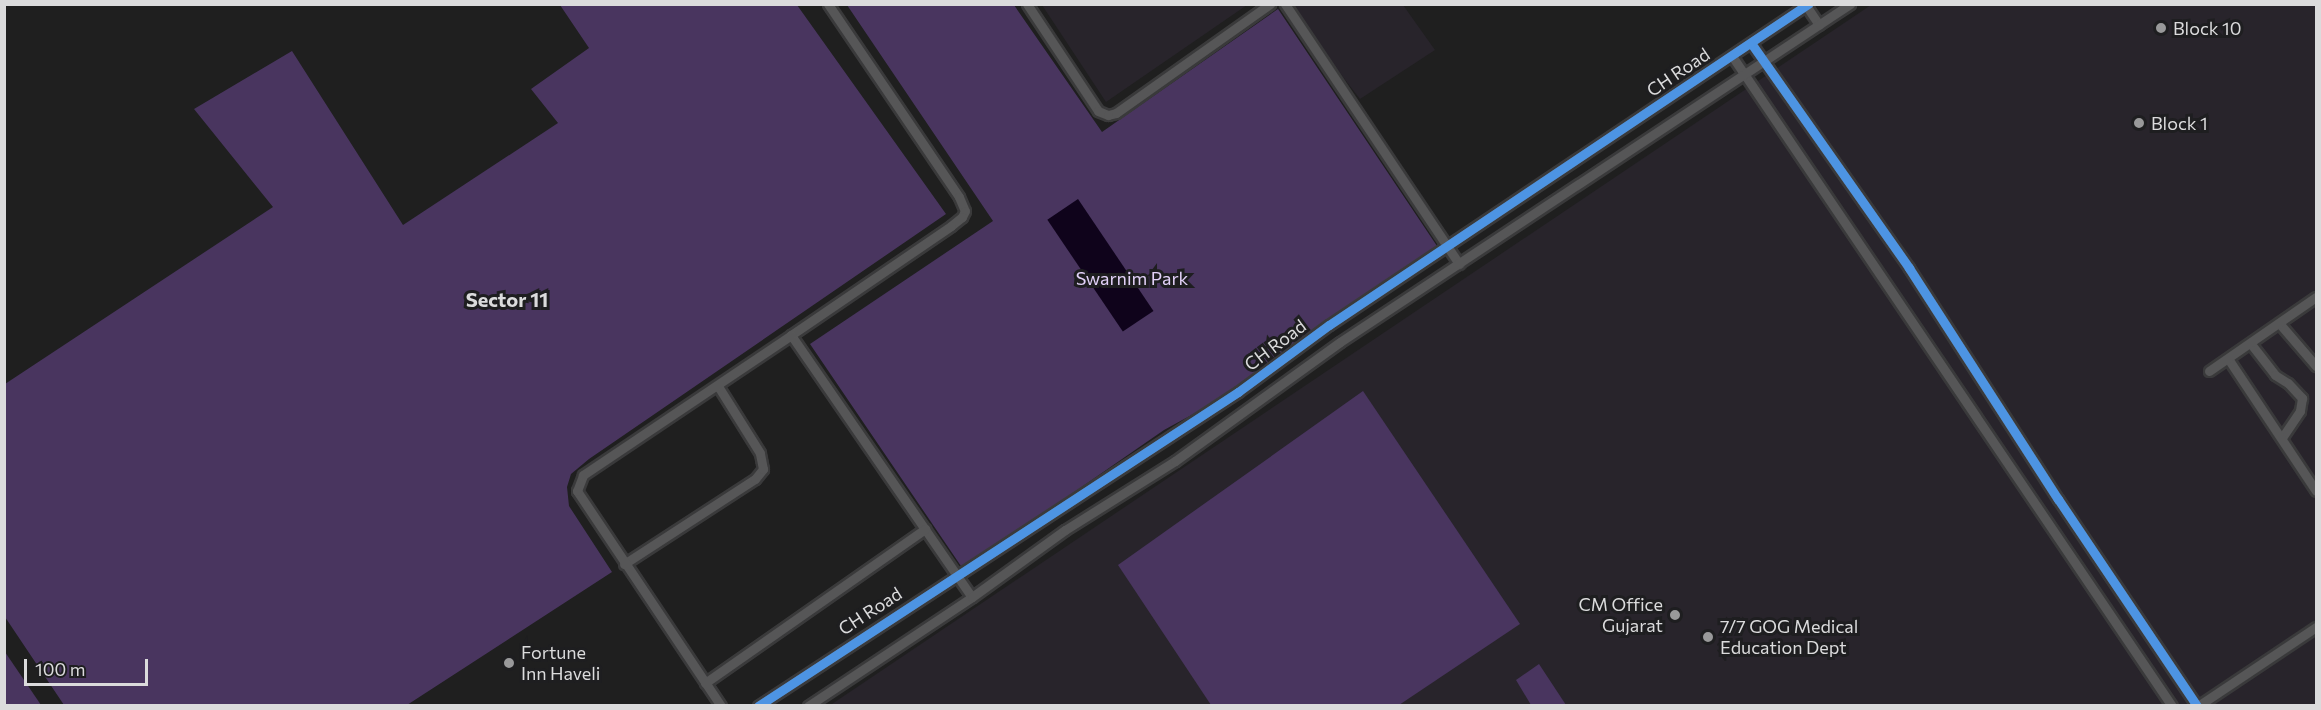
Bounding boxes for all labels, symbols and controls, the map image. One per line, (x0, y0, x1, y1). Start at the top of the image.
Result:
place label: Block 10 (2173, 17, 2241, 39)
marker: Block 10 (2154, 21, 2168, 35)
street label: CH Road (1642, 43, 1714, 101)
place label: Block 1 (2151, 112, 2208, 134)
marker: Block 1 (2132, 116, 2146, 130)
park label: Swarnim Park (1076, 267, 1188, 289)
district label: Sector 11 (466, 287, 548, 311)
street label: CH Road (1240, 315, 1310, 375)
street label: CH Road (834, 583, 906, 639)
place label: CM Office Gujarat (1578, 594, 1663, 636)
marker: CM Office Gujarat (1668, 608, 1682, 622)
place label: 7/7 GOG Medical Education Dept (1720, 616, 1858, 658)
marker: 7/7 GOG Medical Education Dept (1701, 630, 1715, 644)
place label: Fortune Inn Haveli (521, 642, 600, 684)
scale bar (27, 647, 152, 685)
marker: Fortune Inn Haveli (502, 656, 516, 670)
text: 100 m (35, 658, 85, 680)

